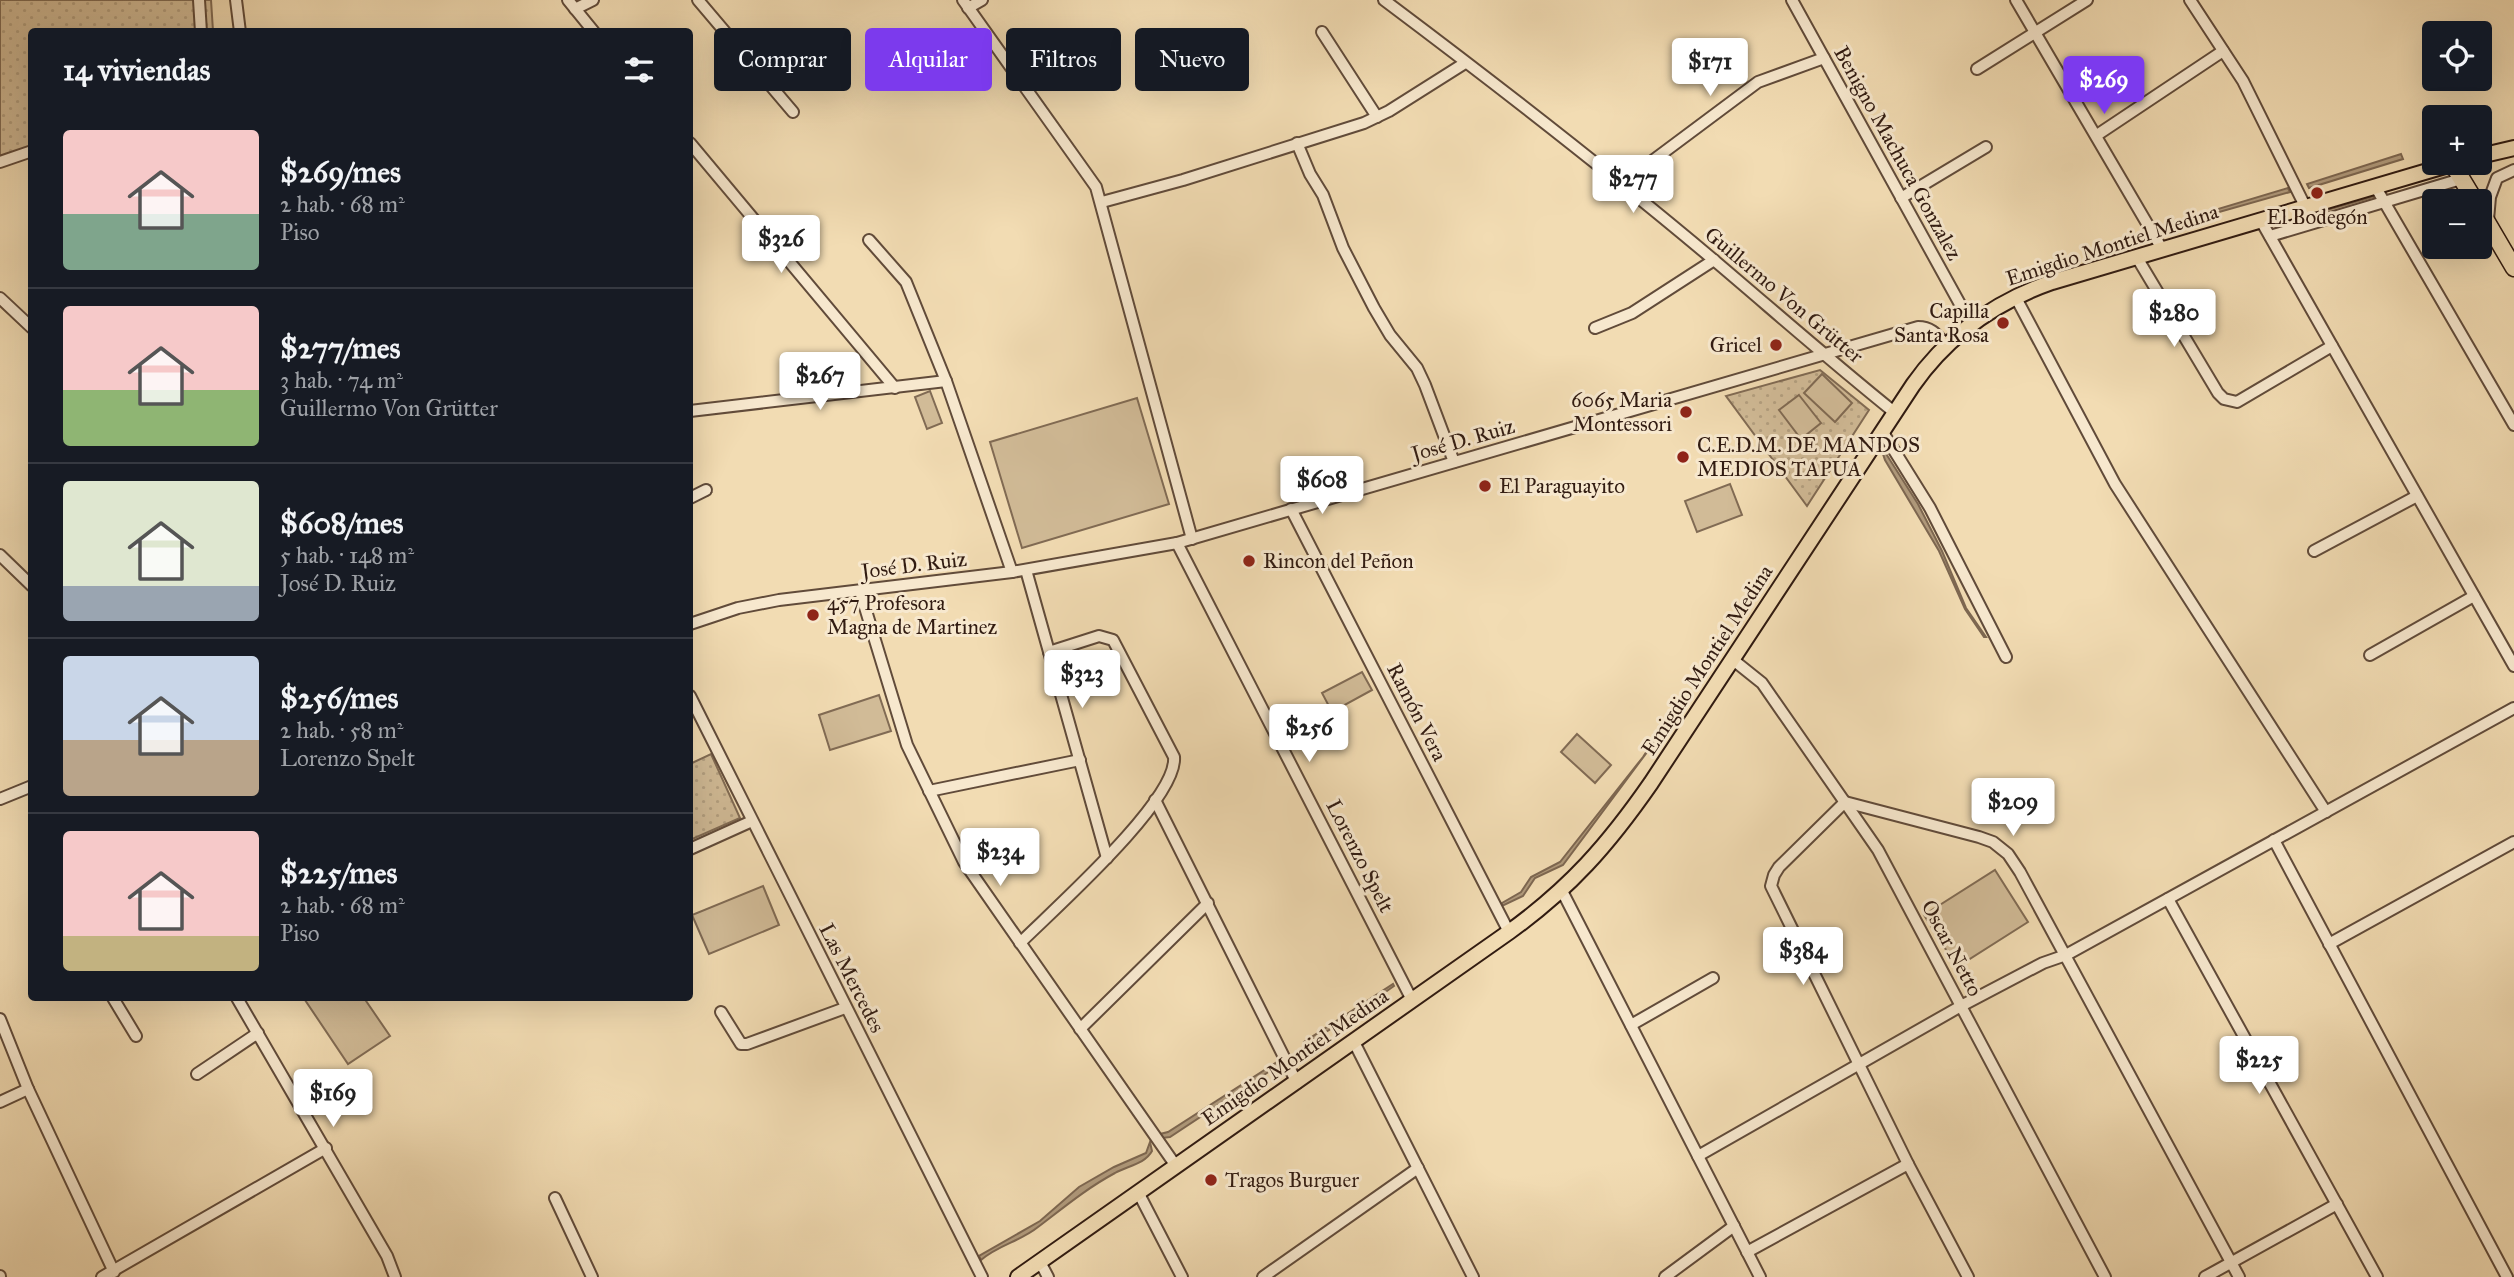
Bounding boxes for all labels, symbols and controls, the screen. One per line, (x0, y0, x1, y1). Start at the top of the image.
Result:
map controls (2422, 21, 2492, 259)
button: locate (2422, 21, 2492, 91)
chip: Comprar (714, 28, 851, 91)
chip: Alquilar (865, 28, 992, 91)
chip: Filtros (1006, 28, 1121, 91)
chip: Nuevo (1135, 28, 1249, 91)
pin: $171 (1669, 38, 1751, 98)
street label: Benigno Machuca Gonzalez (1828, 41, 1968, 265)
text: $171 (1688, 47, 1732, 75)
icon: filters (620, 51, 658, 89)
text: 14 viviendas (63, 52, 211, 88)
pin: $269 (2063, 57, 2145, 116)
text: $269 (2079, 65, 2129, 93)
button: + (2422, 105, 2492, 175)
text: $269/mes (280, 154, 401, 190)
pin: $277 (1592, 156, 1674, 215)
icon: home (119, 158, 203, 242)
text: $277 (1608, 164, 1658, 192)
marker: El Bodegón (2309, 185, 2325, 201)
button: − (2422, 189, 2492, 259)
text: 2 hab. · 68 m² (280, 190, 405, 218)
street label: Emigdio Montiel Medina (2002, 198, 2222, 292)
place label: El Bodegón (2266, 204, 2368, 230)
pin: $326 (740, 216, 822, 275)
text: Piso (280, 218, 320, 246)
street label: Guillermo Von Grütter (1699, 221, 1869, 369)
text: $326 (758, 224, 804, 252)
pin: $280 (2133, 290, 2215, 349)
place label: Capilla Santa Rosa (1894, 298, 1989, 348)
text: $280 (2149, 298, 2199, 326)
marker: Capilla Santa Rosa (1995, 315, 2011, 331)
text: $277/mes (280, 330, 400, 366)
place label: Gricel (1710, 332, 1762, 358)
icon: home (119, 334, 203, 418)
marker: Gricel (1768, 337, 1784, 353)
pin: $267 (779, 352, 861, 412)
text: $267 (795, 361, 845, 389)
text: 3 hab. · 74 m² (280, 366, 403, 394)
place label: 6065 Maria Montessori (1571, 387, 1672, 437)
text: Guillermo Von Grütter (280, 394, 498, 422)
marker: 6065 Maria Montessori (1678, 404, 1694, 420)
street label: José D. Ruiz (1407, 413, 1518, 468)
place label: C.E.D.M. DE MANDOS MEDIOS TAPUA (1697, 432, 1920, 482)
marker: C.E.D.M. DE MANDOS MEDIOS TAPUA (1675, 449, 1691, 465)
pin: $608 (1281, 456, 1363, 516)
text: $608 (1296, 465, 1348, 493)
place label: El Paraguayito (1499, 473, 1625, 499)
marker: El Paraguayito (1477, 478, 1493, 494)
text: $608/mes (280, 505, 403, 541)
icon: home (119, 509, 203, 593)
text: 5 hab. · 148 m² (280, 541, 414, 569)
street label: José D. Ruiz (858, 546, 968, 585)
place label: Rincon del Peñon (1263, 548, 1414, 574)
marker: Rincon del Peñon (1241, 553, 1257, 569)
street label: Emigdio Montiel Medina (1636, 560, 1778, 760)
text: José D. Ruiz (280, 569, 396, 597)
place label: 457 Profesora Magna de Martinez (827, 590, 998, 640)
marker: 457 Profesora Magna de Martinez (805, 607, 821, 623)
pin: $323 (1041, 650, 1123, 710)
text: $323 (1060, 659, 1104, 687)
street label: Ramón Vera (1381, 659, 1453, 765)
text: $256/mes (280, 680, 399, 716)
icon: home (119, 684, 203, 768)
pin: $256 (1268, 704, 1350, 764)
text: $256 (1285, 713, 1333, 741)
text: 2 hab. · 58 m² (280, 716, 404, 744)
text: Lorenzo Spelt (280, 744, 415, 772)
pin: $209 (1972, 778, 2054, 838)
text: $209 (1988, 787, 2038, 815)
street label: Lorenzo Spelt (1320, 795, 1400, 917)
pin: $234 (959, 828, 1041, 888)
text: $234 (976, 837, 1024, 865)
text: $225/mes (280, 855, 397, 891)
icon: home (119, 859, 203, 943)
text: 2 hab. · 68 m² (280, 891, 405, 919)
street label: Oscar Netto (1916, 895, 1988, 1001)
text: Piso (280, 919, 320, 947)
street label: Las Mercedes (813, 919, 891, 1037)
pin: $384 (1762, 928, 1844, 987)
text: $384 (1779, 936, 1827, 964)
street label: Emigdio Montiel Medina (1197, 983, 1393, 1131)
pin: $225 (2218, 1036, 2300, 1096)
text: $225 (2236, 1045, 2282, 1073)
pin: $169 (292, 1070, 374, 1129)
text: $169 (310, 1078, 356, 1106)
place label: Tragos Burguer (1225, 1167, 1359, 1193)
marker: Tragos Burguer (1203, 1172, 1219, 1188)

